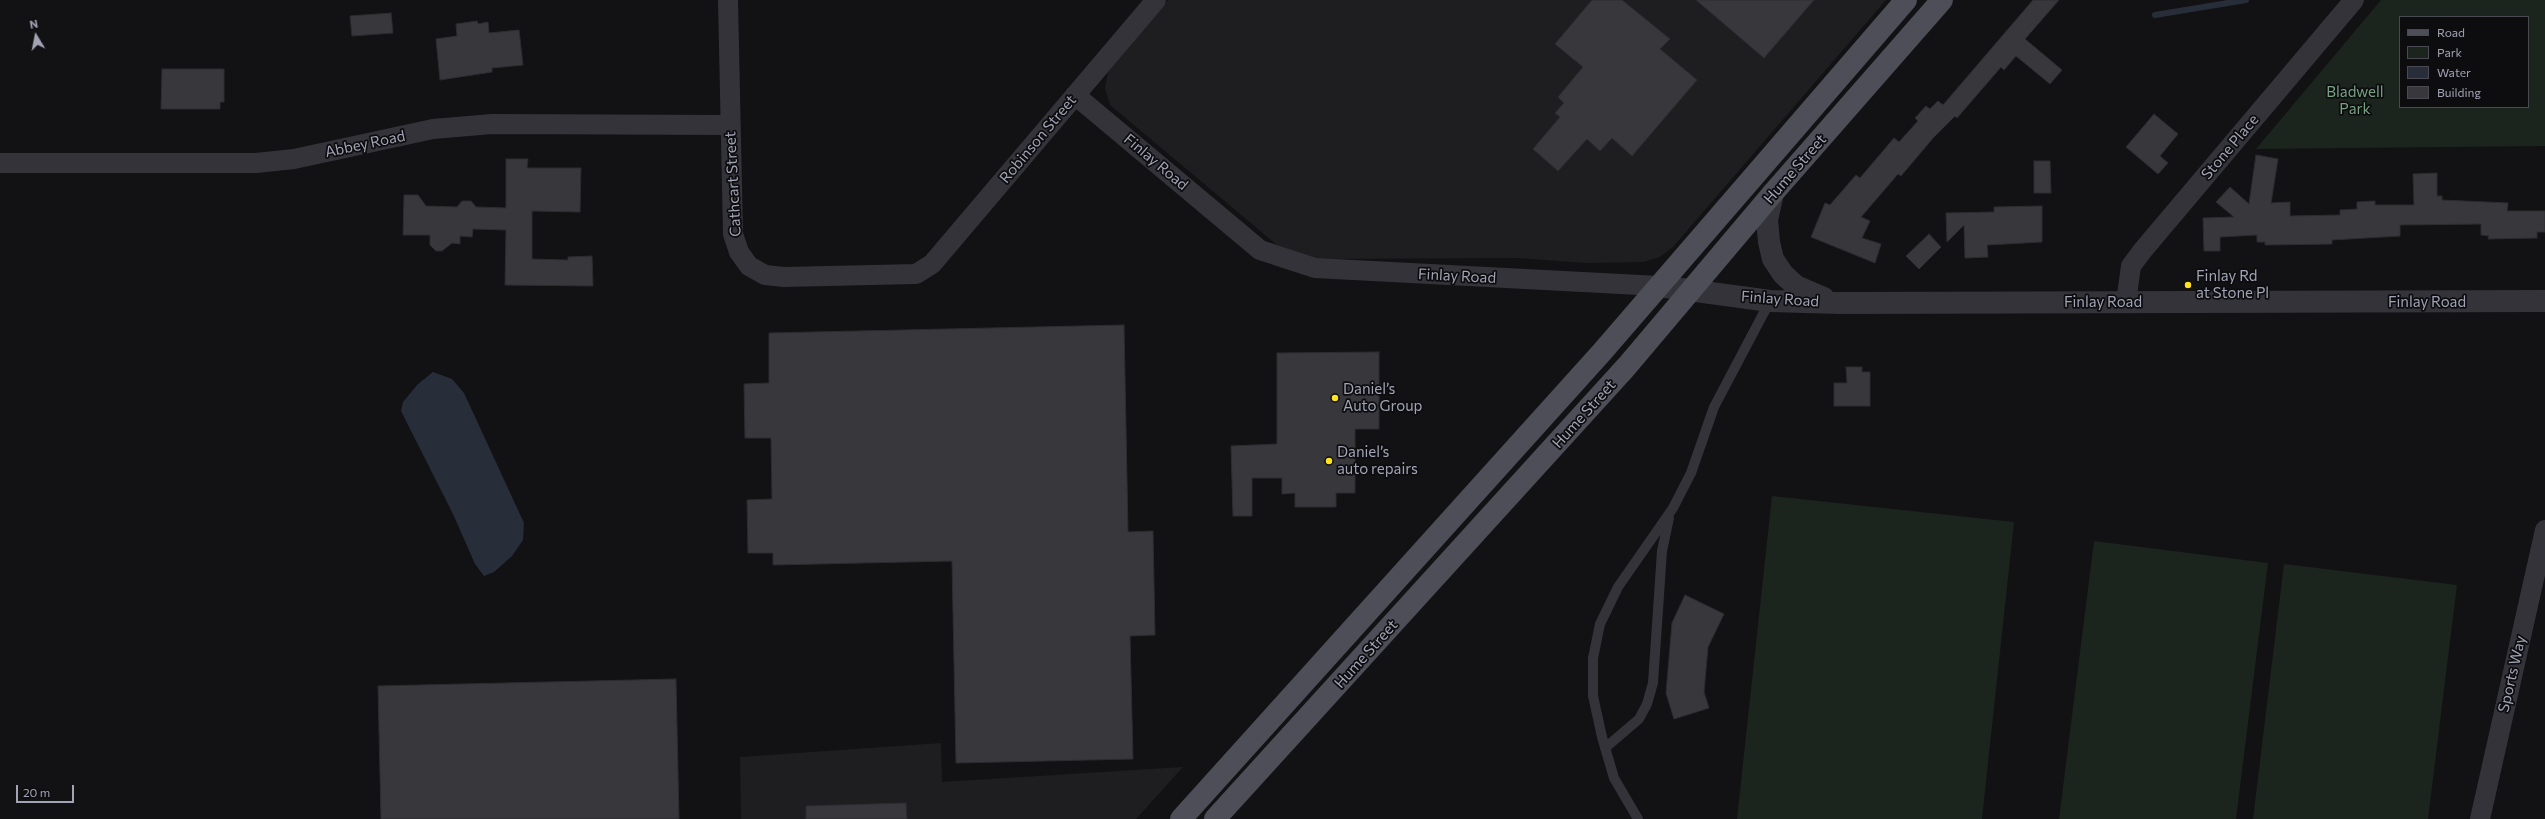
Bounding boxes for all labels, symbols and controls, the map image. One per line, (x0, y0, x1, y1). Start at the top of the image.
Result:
north arrow (16, 16, 56, 56)
legend (2399, 16, 2529, 108)
text: N (29, 17, 39, 31)
text: Road (2437, 25, 2465, 39)
text: Park (2437, 45, 2462, 59)
text: Water (2437, 65, 2471, 79)
park label: Bladwell Park (2326, 83, 2384, 118)
text: Building (2437, 85, 2481, 99)
street label: Robinson Street (996, 91, 1080, 187)
street label: Stone Place (2198, 111, 2262, 183)
street label: Abbey Road (323, 127, 407, 161)
street label: Finlay Road (1120, 130, 1192, 194)
street label: Cathcart Street (721, 131, 745, 237)
street label: Hume Street (1760, 131, 1830, 207)
street label: Finlay Road (1417, 265, 1497, 287)
place label: Finlay Rd at Stone Pl (2196, 267, 2269, 302)
marker: Finlay Rd at Stone Pl (2183, 280, 2193, 290)
street label: Finlay Road (1740, 287, 1820, 311)
street label: Finlay Road (2064, 293, 2142, 311)
street label: Finlay Road (2388, 293, 2466, 311)
street label: Hume Street (1549, 376, 1619, 452)
place label: Daniel’s Auto Group (1343, 380, 1422, 415)
marker: Daniel’s Auto Group (1330, 393, 1340, 403)
place label: Daniel’s auto repairs (1337, 443, 1418, 478)
marker: Daniel’s auto repairs (1324, 456, 1334, 466)
street label: Hume Street (1331, 616, 1401, 692)
street label: Sports Way (2494, 634, 2530, 714)
scale bar (18, 777, 76, 803)
text: 20 m (23, 785, 50, 799)

